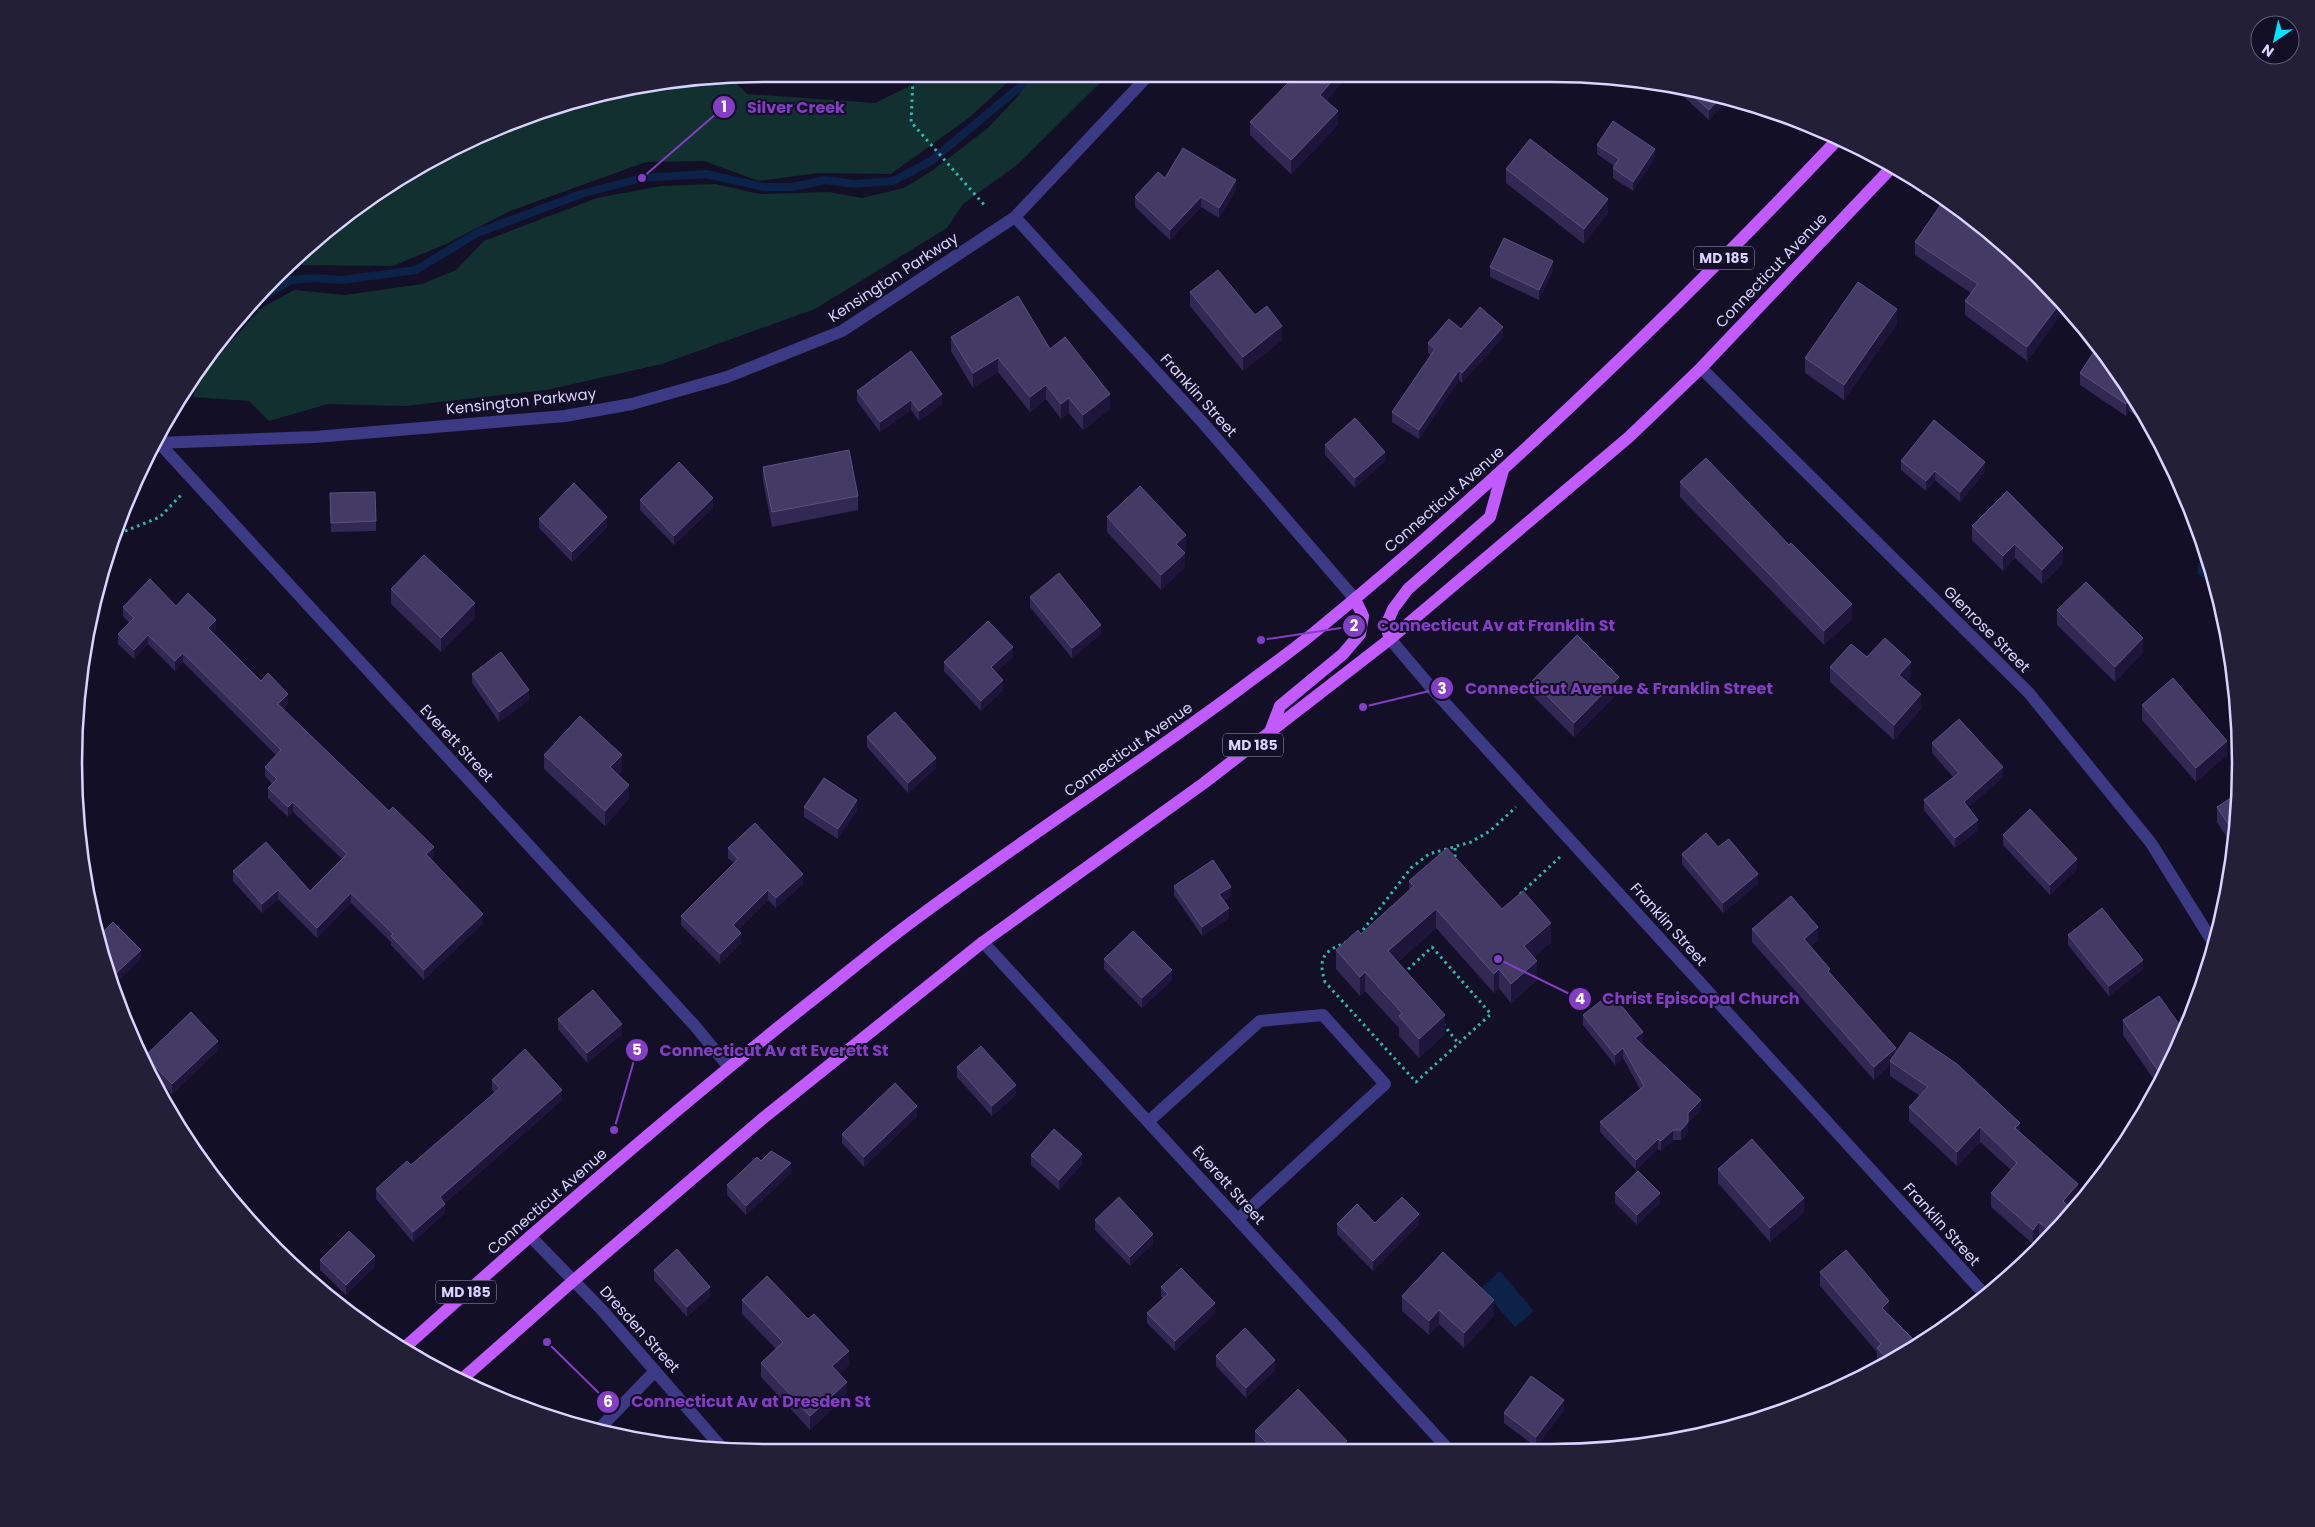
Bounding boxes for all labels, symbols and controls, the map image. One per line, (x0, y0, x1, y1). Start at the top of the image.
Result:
north arrow (2250, 15, 2300, 65)
text: N (2258, 40, 2278, 62)
callout: Silver Creek (712, 92, 855, 123)
text: 1 (721, 96, 727, 117)
text: Silver Creek (747, 96, 845, 119)
street label: Connecticut Avenue (1711, 208, 1831, 332)
street label: Kensington Parkway (824, 227, 962, 327)
road number: MD 185 (1694, 247, 1754, 270)
street label: Franklin Street (1156, 349, 1242, 441)
street label: Kensington Parkway (445, 383, 598, 419)
street label: Connecticut Avenue (1380, 441, 1508, 557)
street label: Glenrose Street (1939, 581, 2035, 677)
callout: Connecticut Av at Franklin St (1342, 610, 1625, 641)
text: Connecticut Av at Franklin St (1377, 614, 1615, 637)
text: 2 (1350, 615, 1359, 636)
callout: Connecticut Avenue & Franklin Street (1430, 673, 1783, 704)
text: Connecticut Avenue & Franklin Street (1465, 677, 1773, 700)
text: 3 (1437, 678, 1447, 699)
street label: Connecticut Avenue (1060, 697, 1196, 801)
street label: Everett Street (416, 700, 498, 786)
road number: MD 185 (1223, 734, 1283, 756)
street label: Franklin Street (1626, 878, 1712, 970)
callout: Christ Episcopal Church (1568, 983, 1810, 1014)
text: Christ Episcopal Church (1602, 987, 1800, 1010)
text: 4 (1575, 988, 1585, 1009)
callout: Connecticut Av at Everett St (625, 1035, 899, 1066)
text: 5 (632, 1039, 642, 1060)
text: Connecticut Av at Everett St (660, 1039, 888, 1062)
street label: Everett Street (1188, 1141, 1270, 1229)
street label: Connecticut Avenue (483, 1143, 611, 1259)
street label: Franklin Street (1899, 1178, 1985, 1270)
road number: MD 185 (436, 1280, 496, 1304)
street label: Dresden Street (595, 1281, 685, 1377)
callout: Connecticut Av at Dresden St (596, 1386, 880, 1417)
text: Connecticut Av at Dresden St (631, 1390, 871, 1413)
text: 6 (603, 1391, 613, 1412)

